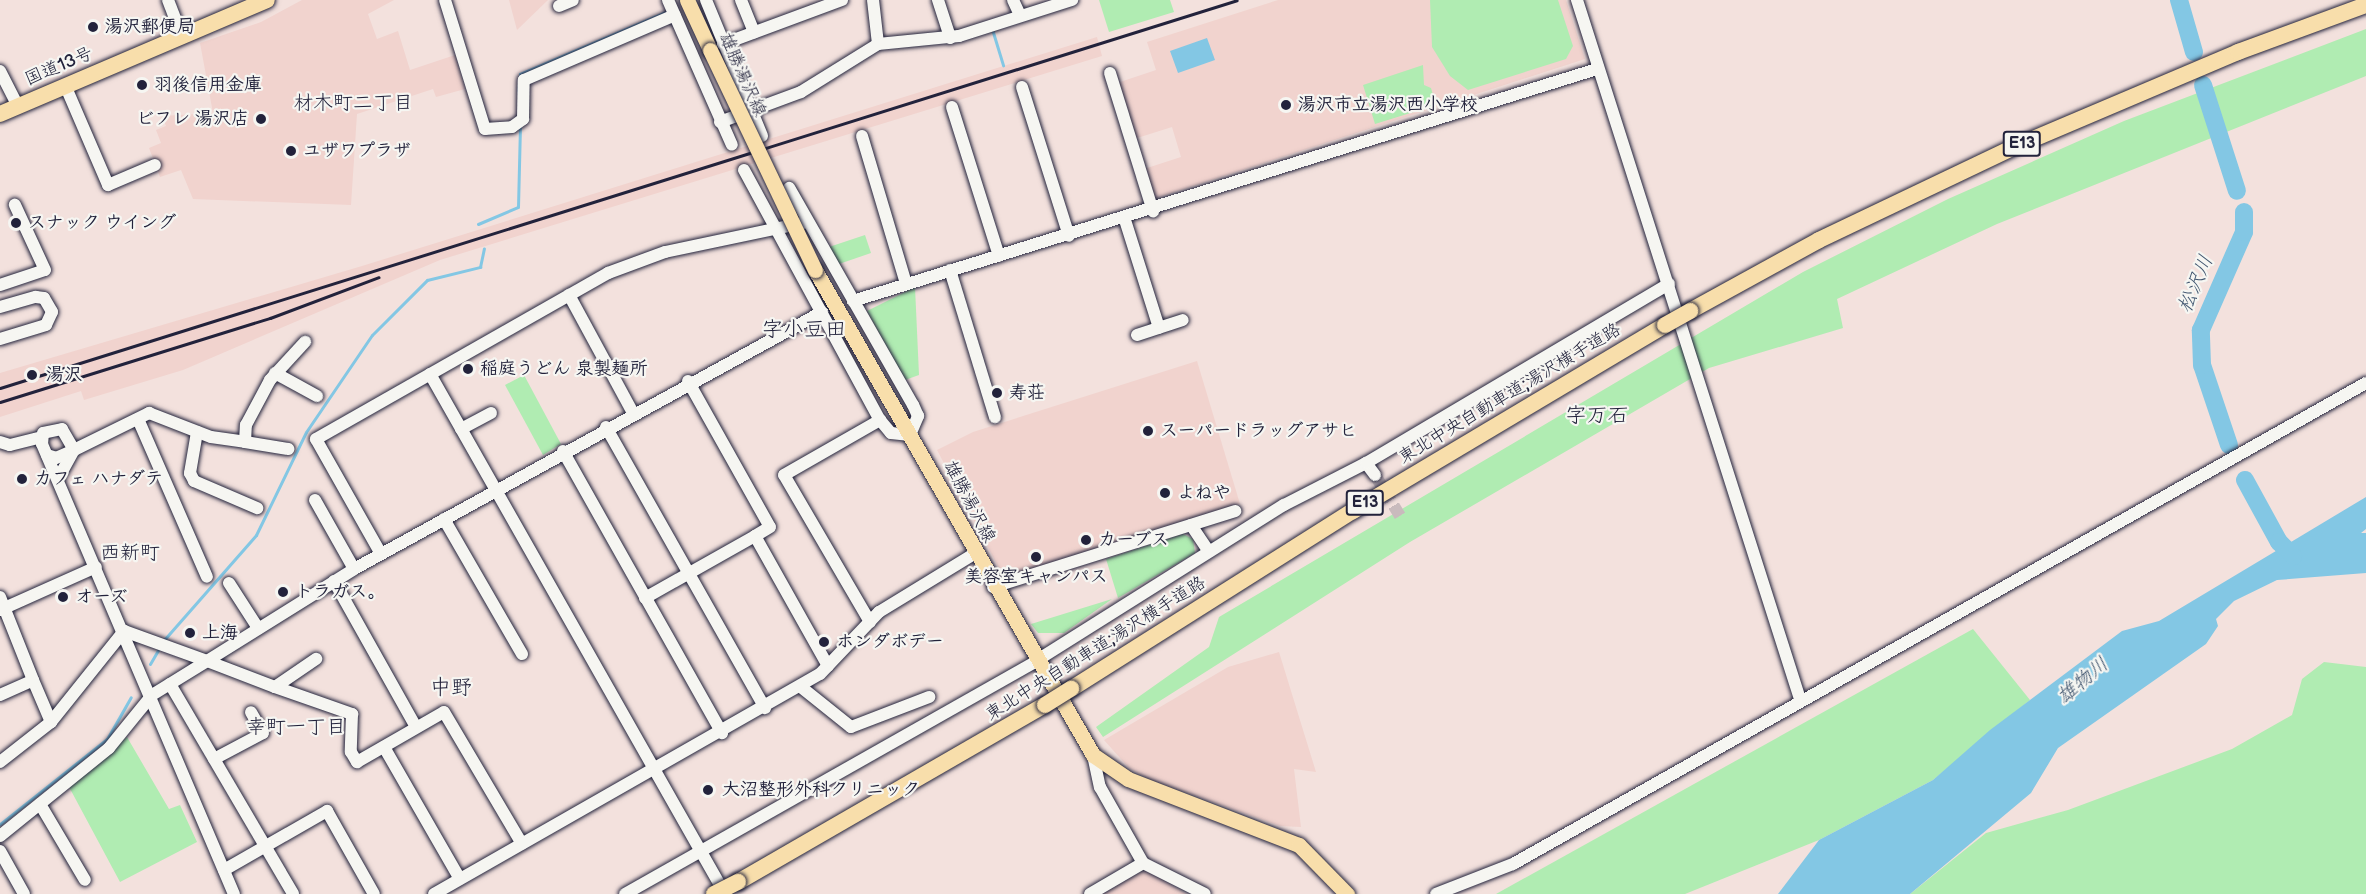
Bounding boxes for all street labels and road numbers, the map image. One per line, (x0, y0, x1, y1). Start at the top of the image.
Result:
street label: 雄勝湯沢線 (714, 29, 770, 121)
street label: 国道13号 (22, 43, 96, 91)
road number: E13 (2002, 131, 2042, 157)
street label: 東北中央自動車道;湯沢横手道路 (1395, 319, 1625, 469)
street label: 雄勝湯沢線 (938, 457, 1000, 547)
road number: E13 (1346, 490, 1384, 516)
street label: 東北中央自動車道;湯沢横手道路 (982, 572, 1210, 726)

